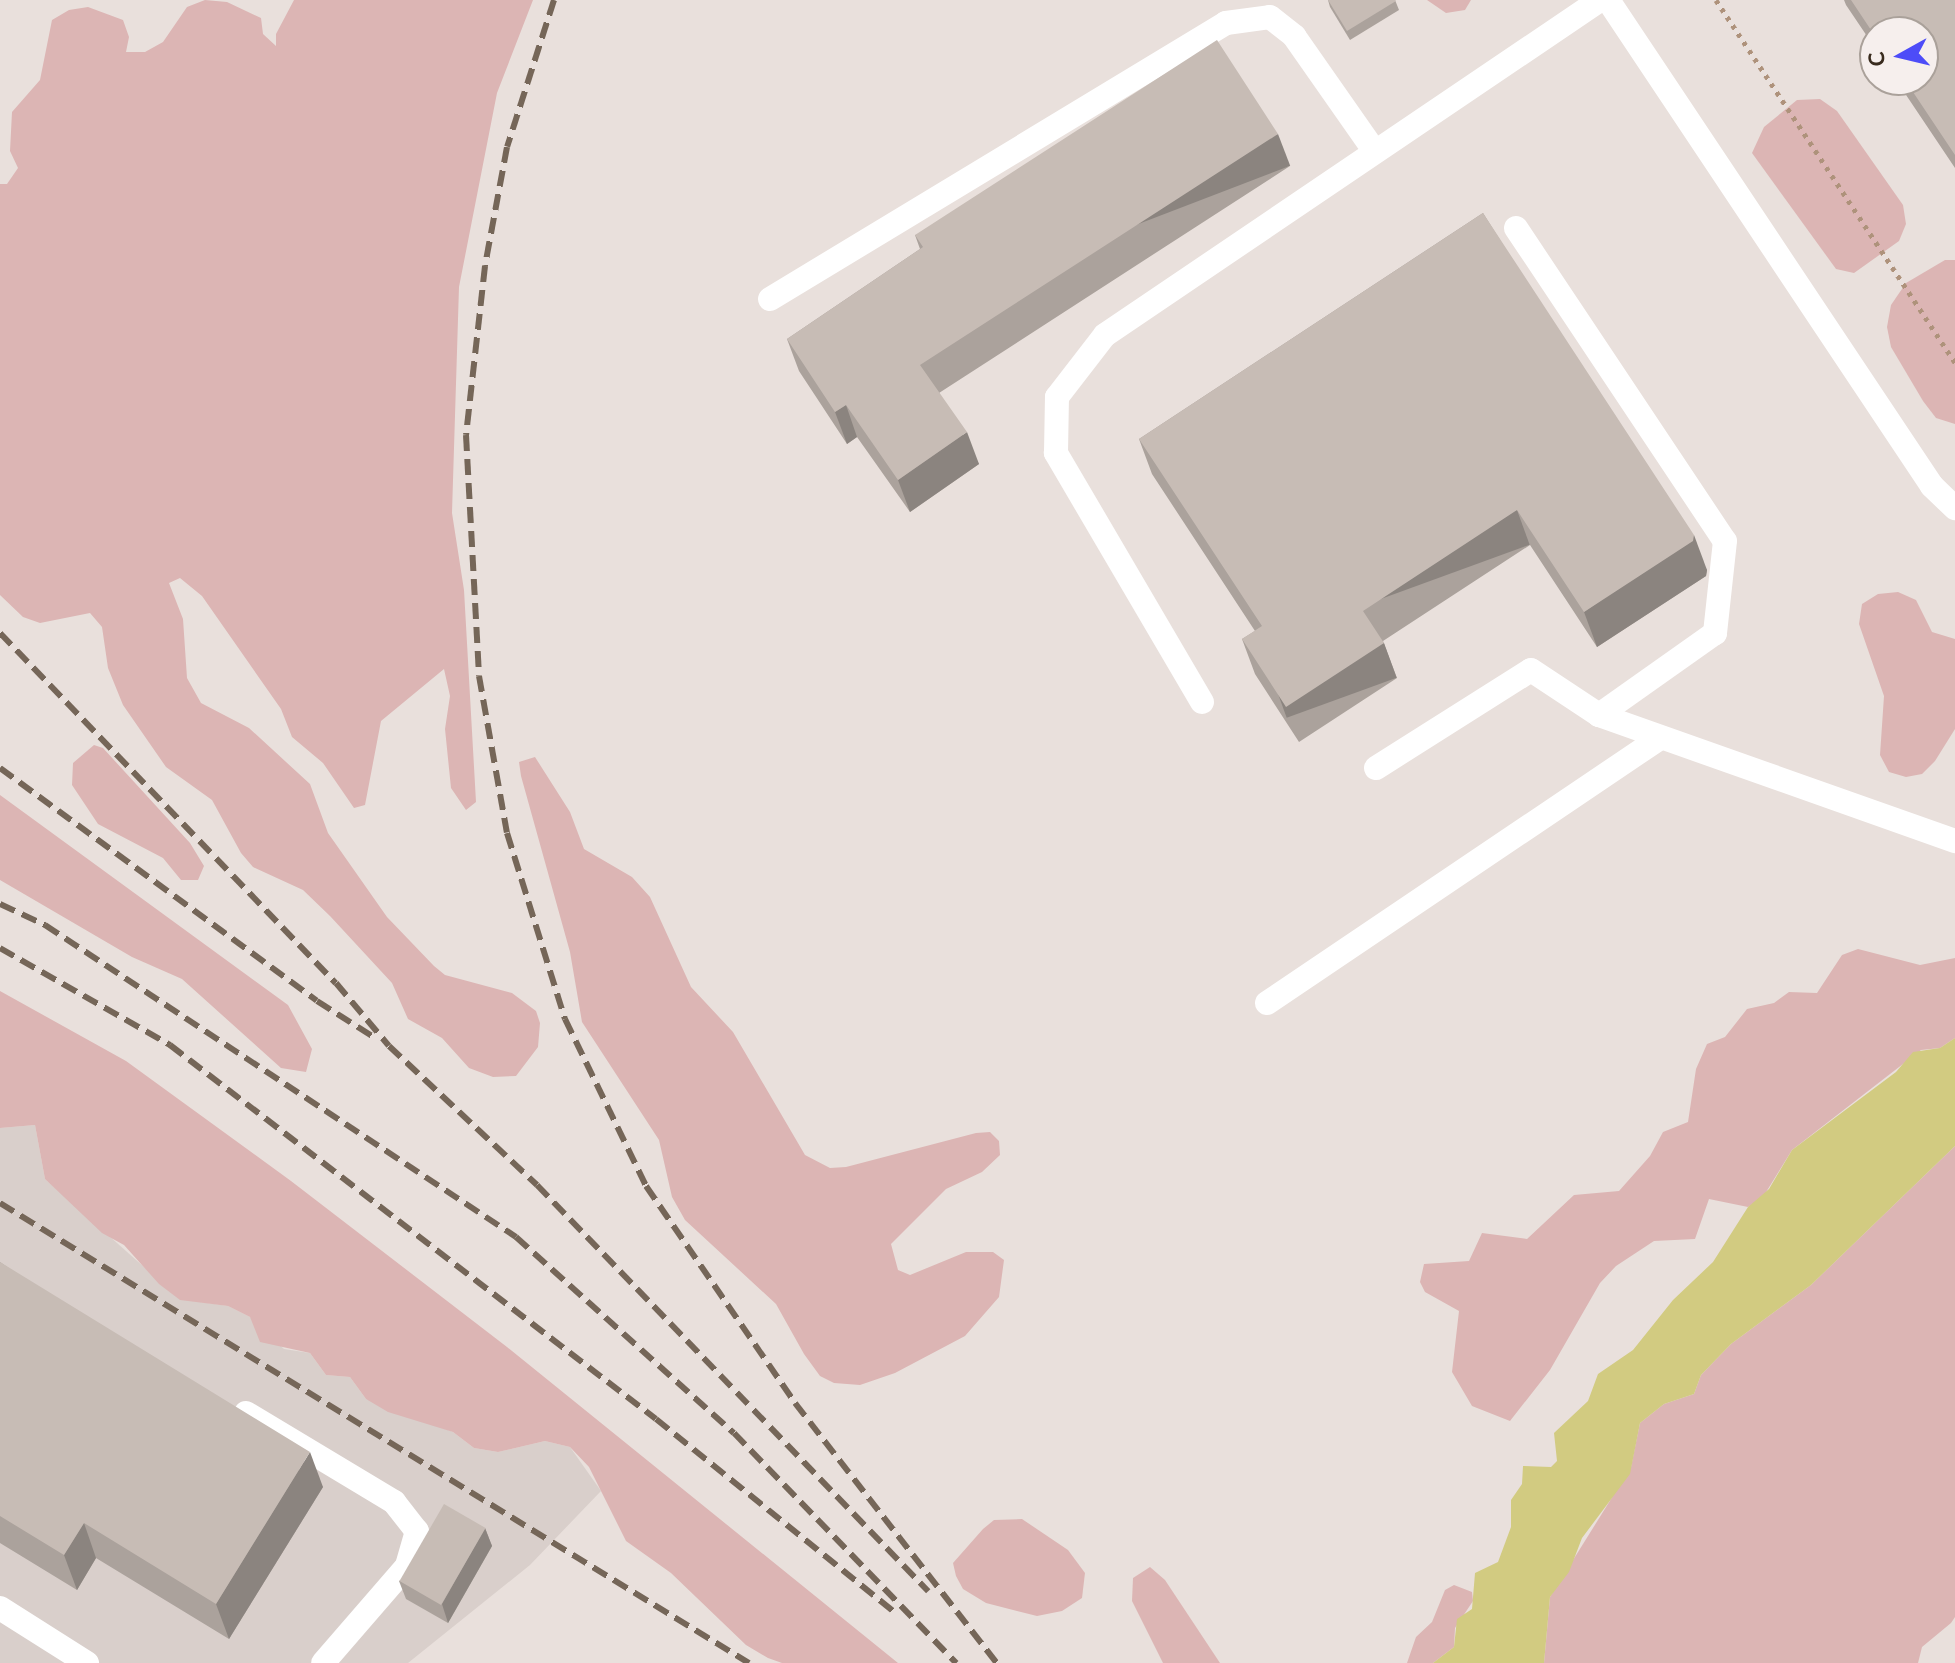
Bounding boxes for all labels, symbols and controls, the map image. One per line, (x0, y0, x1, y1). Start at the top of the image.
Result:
north arrow (1859, 16, 1939, 96)
text: С (1861, 50, 1893, 69)

